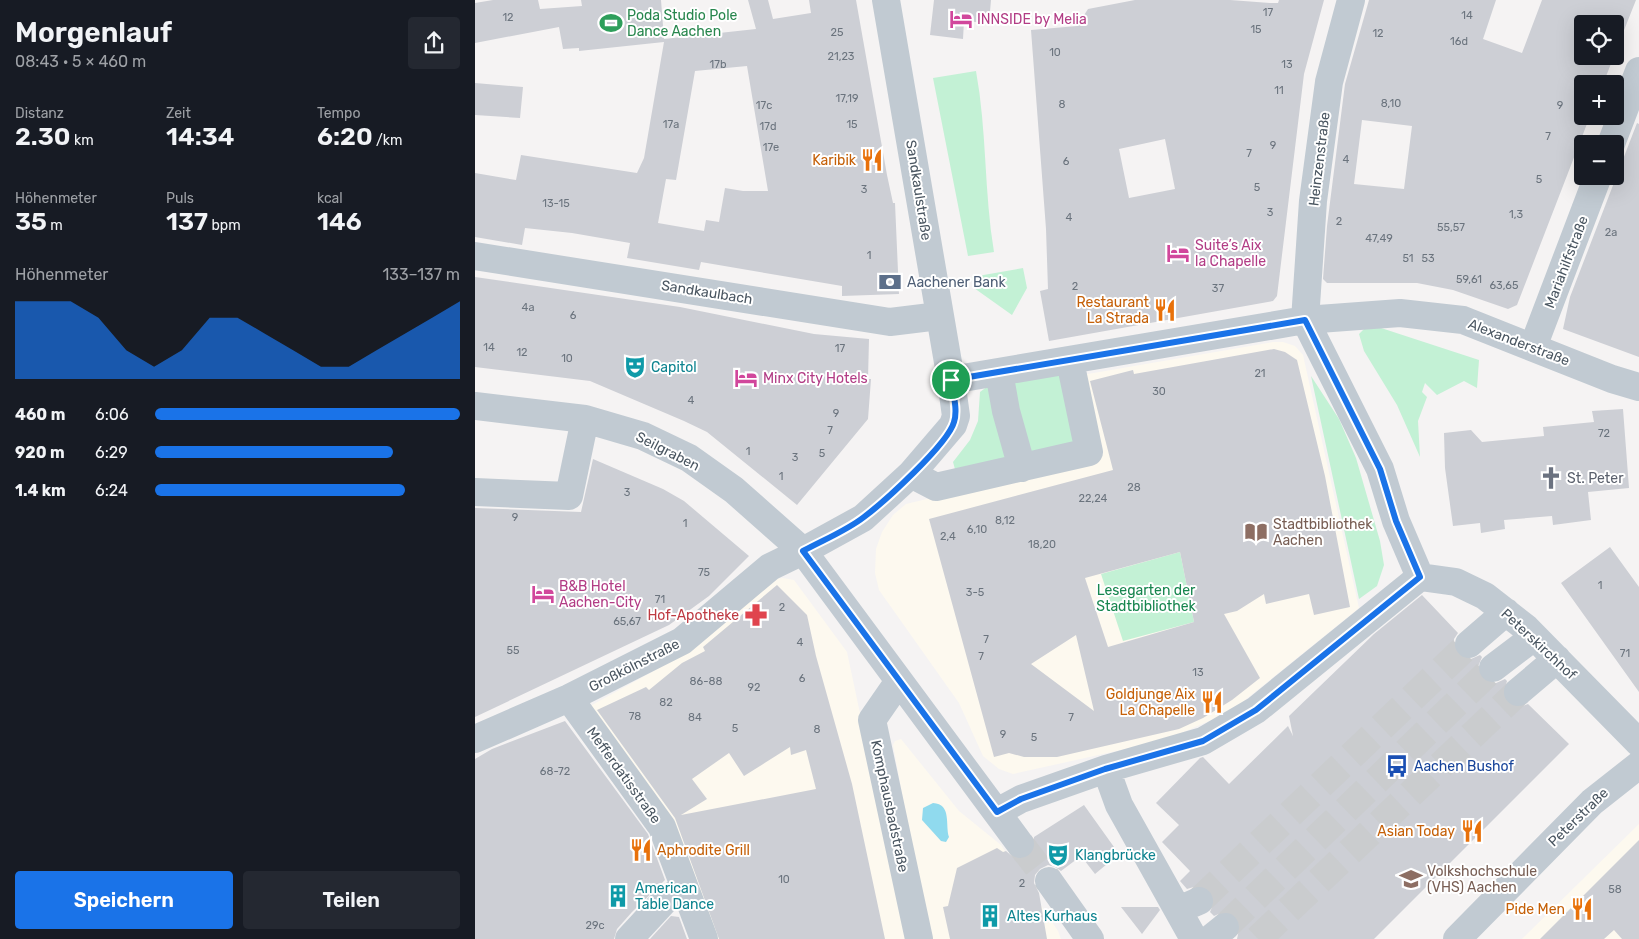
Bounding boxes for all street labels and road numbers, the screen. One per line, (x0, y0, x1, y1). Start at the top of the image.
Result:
street label: Heinzenstraße (1305, 111, 1334, 207)
street label: Sandkaulstraße (902, 139, 935, 242)
street label: Mariahilfstraße (1541, 213, 1592, 311)
street label: Sandkaulbach (660, 277, 754, 308)
street label: Alexanderstraße (1466, 315, 1572, 370)
street label: Seilgraben (633, 428, 703, 475)
street label: Peterskirchhof (1498, 605, 1580, 684)
street label: Großkölnstraße (586, 635, 683, 696)
street label: Mefferdatisstraße (583, 724, 664, 827)
street label: Komphausbadstraße (867, 738, 912, 874)
street label: Peterstraße (1545, 784, 1612, 850)

